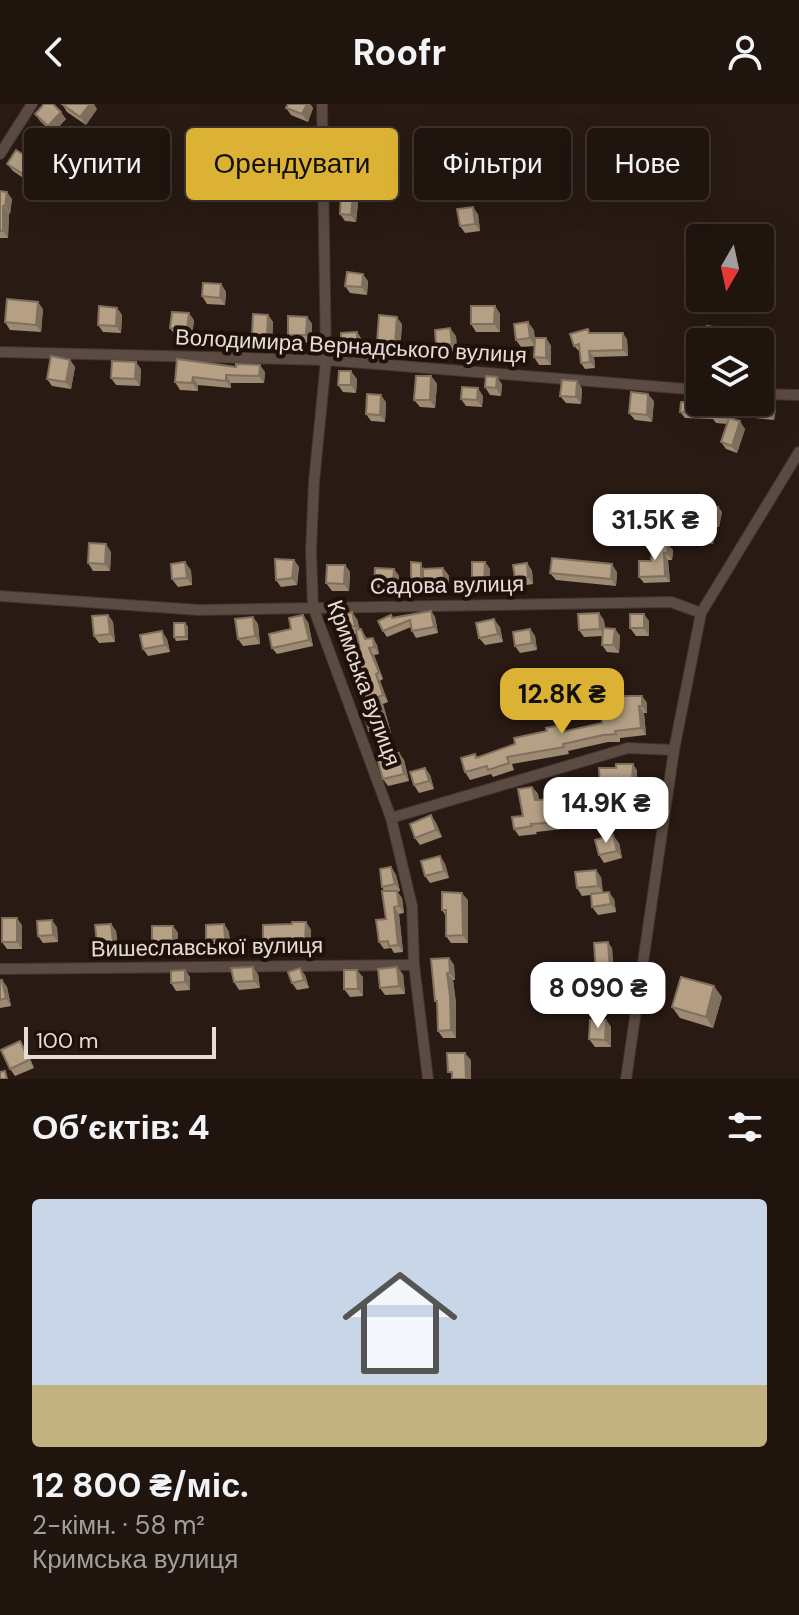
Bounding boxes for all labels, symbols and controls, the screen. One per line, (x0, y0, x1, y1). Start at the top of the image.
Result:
text: Roofr (353, 29, 446, 76)
icon: back (32, 30, 76, 74)
icon: person (723, 30, 767, 74)
chip: Купити (24, 128, 170, 200)
chip: Орендувати (186, 128, 398, 200)
chip: Фільтри (414, 128, 571, 200)
chip: Нове (587, 128, 709, 200)
north arrow (686, 224, 774, 312)
map controls (686, 224, 774, 416)
street label: Володимира Вернадського вулиця (174, 322, 528, 370)
button: layers (686, 328, 774, 416)
pin: 31.5K ₴ (581, 494, 729, 562)
text: 31.5K ₴ (611, 503, 699, 537)
street label: Садова вулиця (370, 569, 524, 601)
street label: Кримська вулиця (321, 596, 407, 770)
pin: 12.8K ₴ (488, 668, 636, 736)
text: 12.8K ₴ (518, 677, 606, 711)
pin: 14.9K ₴ (532, 777, 680, 845)
text: 14.9K ₴ (561, 786, 651, 820)
street label: Вишеславської вулиця (91, 930, 323, 964)
pin: 8 090 ₴ (524, 962, 672, 1030)
text: 8 090 ₴ (548, 971, 648, 1005)
scale bar (24, 1023, 216, 1059)
text: 100 m (36, 1026, 98, 1055)
text: Об’єктів: 4 (32, 1105, 210, 1150)
icon: filters (723, 1105, 767, 1149)
icon: home (328, 1251, 472, 1395)
text: 12 800 ₴/міс. (32, 1463, 249, 1508)
text: 2-кімн. · 58 m² (32, 1508, 205, 1542)
text: Кримська вулиця (32, 1542, 238, 1576)

